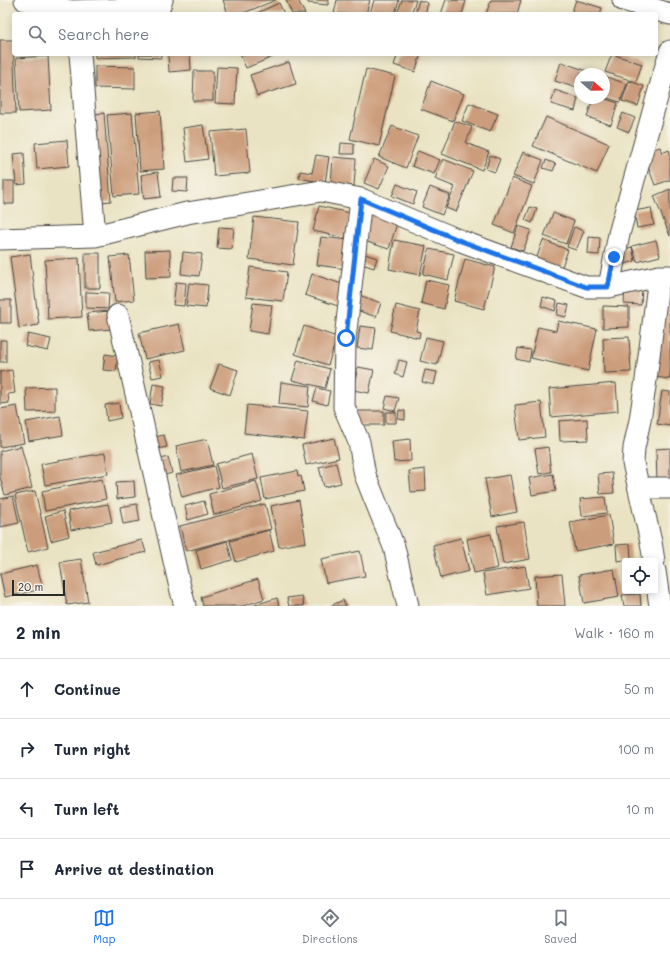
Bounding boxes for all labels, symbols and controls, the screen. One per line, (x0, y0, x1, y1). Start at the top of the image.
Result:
search box (12, 12, 658, 56)
icon: search (26, 23, 48, 45)
text: Search here (58, 24, 149, 44)
north arrow (574, 68, 610, 104)
route end (605, 248, 623, 266)
route start (337, 329, 355, 347)
map controls (622, 558, 658, 594)
button: locate (622, 558, 658, 594)
scale bar (12, 578, 65, 597)
text: 20 m (18, 579, 43, 594)
text: 2 min (16, 621, 61, 643)
text: Walk · 160 m (574, 624, 654, 641)
icon: ahead (16, 678, 38, 700)
text: Continue (54, 679, 121, 699)
text: 50 m (624, 680, 654, 697)
icon: right (16, 738, 38, 760)
text: Turn right (54, 739, 131, 759)
text: 100 m (618, 740, 654, 757)
icon: left (16, 798, 38, 820)
text: Turn left (54, 799, 119, 819)
text: 10 m (626, 800, 654, 817)
icon: arrive (16, 858, 38, 880)
text: Arrive at destination (54, 859, 214, 879)
tab: Map (93, 907, 116, 946)
tab: Directions (302, 907, 358, 946)
tab: Saved (544, 907, 577, 946)

